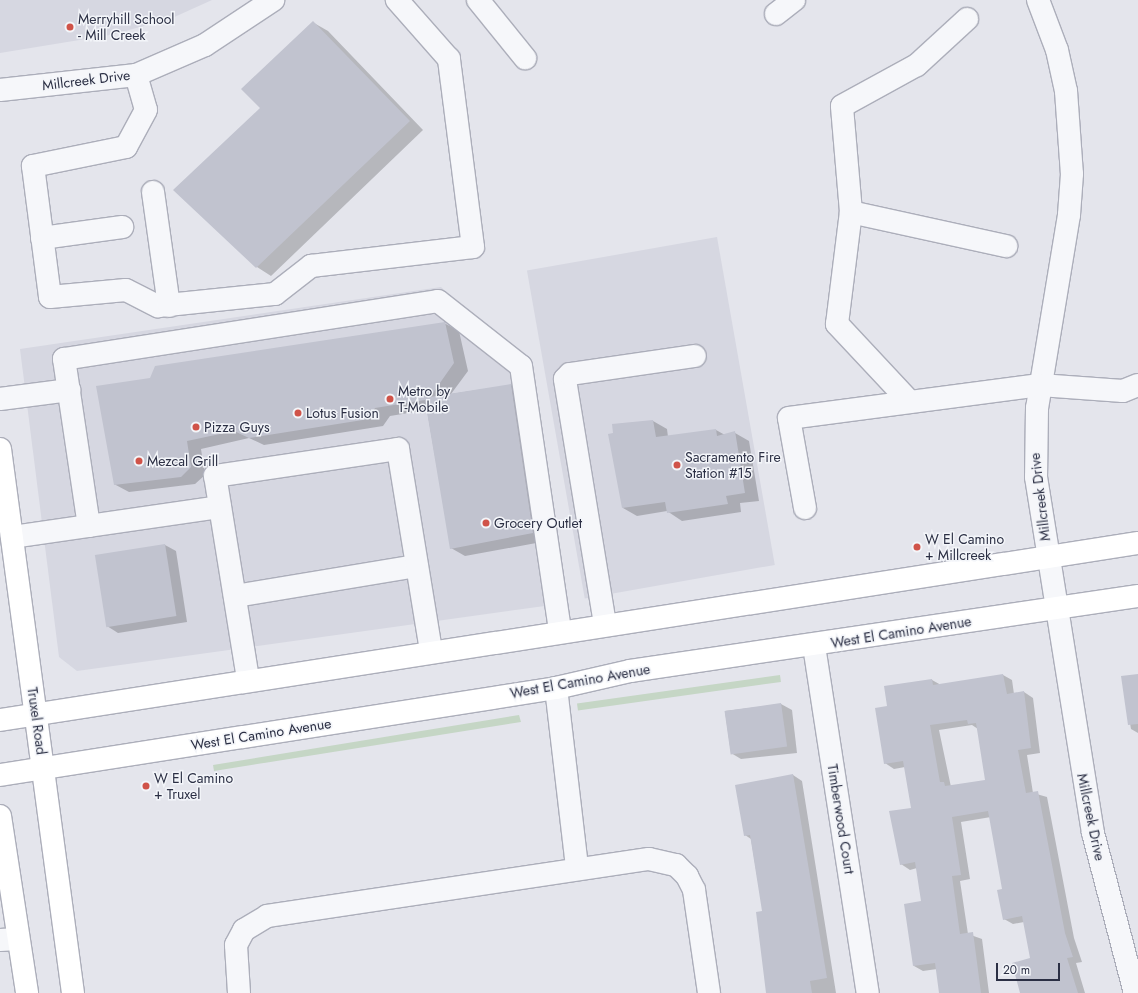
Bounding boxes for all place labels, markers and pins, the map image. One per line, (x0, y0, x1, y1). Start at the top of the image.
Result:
place label: Merryhill School - Mill Creek (78, 11, 175, 44)
marker: Merryhill School - Mill Creek (65, 22, 75, 32)
place label: Metro by T-Mobile (398, 383, 450, 416)
marker: Metro by T-Mobile (385, 394, 395, 404)
place label: Lotus Fusion (306, 405, 379, 421)
marker: Lotus Fusion (293, 408, 303, 418)
place label: Pizza Guys (204, 419, 270, 435)
marker: Pizza Guys (191, 422, 201, 432)
place label: Sacramento Fire Station #15 (685, 449, 781, 482)
place label: Mezcal Grill (147, 453, 218, 469)
marker: Mezcal Grill (134, 456, 144, 466)
marker: Sacramento Fire Station #15 (672, 460, 682, 470)
place label: Grocery Outlet (494, 515, 582, 531)
marker: Grocery Outlet (481, 518, 491, 528)
place label: W El Camino + Millcreek (925, 531, 1004, 564)
marker: W El Camino + Millcreek (912, 542, 922, 552)
place label: W El Camino + Truxel (154, 770, 233, 802)
marker: W El Camino + Truxel (141, 781, 151, 791)

